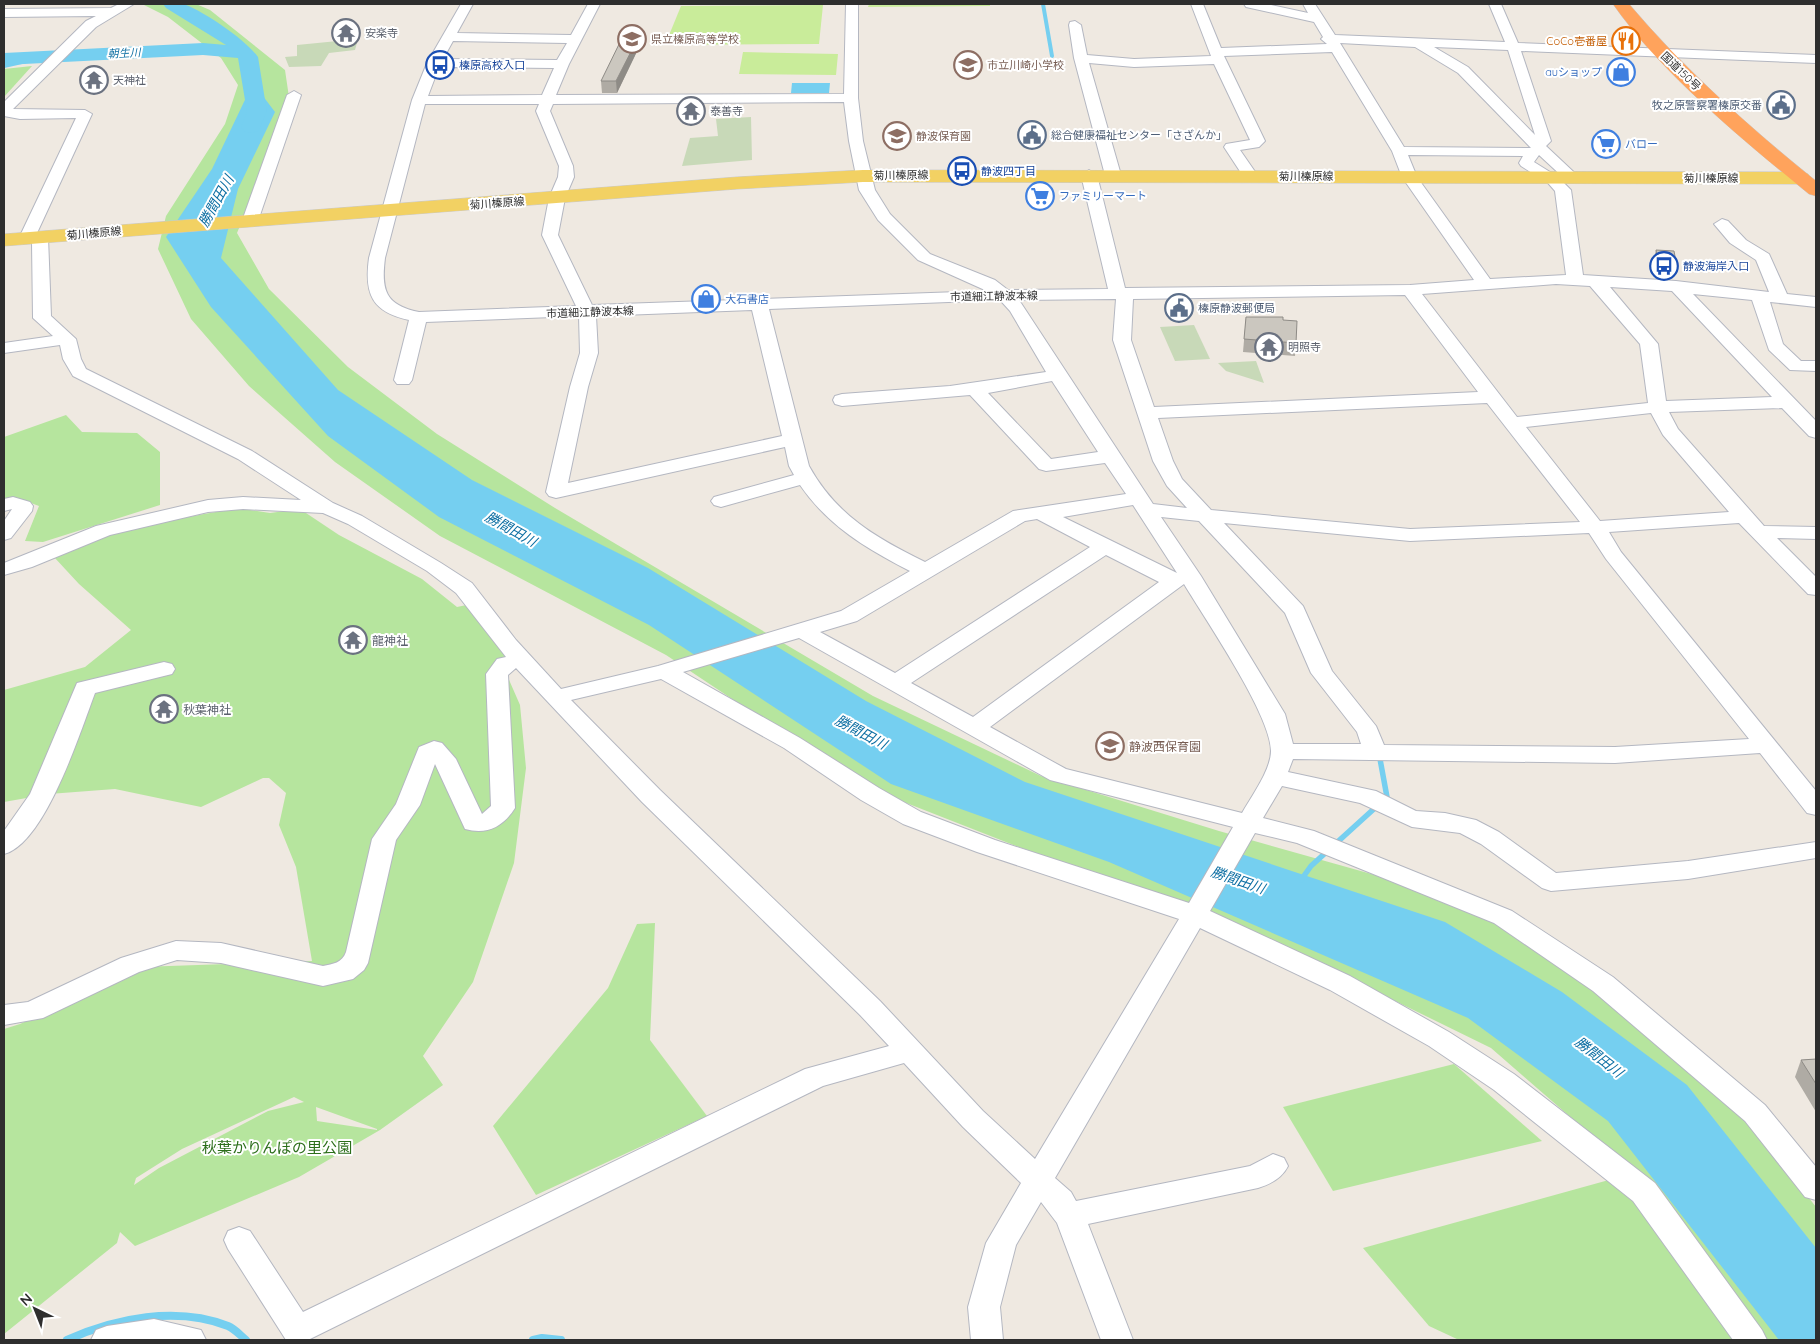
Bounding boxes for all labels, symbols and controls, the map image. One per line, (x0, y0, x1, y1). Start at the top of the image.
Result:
temple icon: 安楽寺 (331, 18, 361, 48)
school or university icon: 県立榛原高等学校 (617, 24, 647, 54)
place label: 安楽寺 (365, 26, 398, 40)
restaurant icon: CoCo壱番屋 (1611, 26, 1641, 56)
place label: 県立榛原高等学校 (651, 32, 739, 46)
place label: CoCo壱番屋 (1546, 34, 1607, 48)
water label: 朝生川 (107, 45, 142, 61)
street label: 国道150号 (1658, 49, 1704, 93)
bus stop icon: 榛原高校入口 (425, 50, 455, 80)
school or university icon: 市立川崎小学校 (953, 50, 983, 80)
shop icon: auショップ (1606, 57, 1636, 87)
place label: 榛原高校入口 (459, 58, 525, 72)
place label: 市立川崎小学校 (987, 58, 1064, 72)
temple icon: 天神社 (79, 65, 109, 95)
place label: auショップ (1545, 65, 1602, 79)
place label: 天神社 (113, 73, 146, 87)
public building icon: 牧之原警察署榛原交番 (1766, 90, 1796, 120)
temple icon: 泰善寺 (676, 96, 706, 126)
place label: 牧之原警察署榛原交番 (1652, 98, 1762, 112)
place label: 泰善寺 (710, 104, 743, 118)
public building icon: 総合健康福祉センター「さざんか」 (1017, 120, 1047, 150)
school or university icon: 静波保育園 (882, 121, 912, 151)
place label: 総合健康福祉センター「さざんか」 (1051, 128, 1227, 142)
place label: 静波保育園 (916, 129, 971, 143)
supermarket icon: バロー (1591, 129, 1621, 159)
place label: バロー (1625, 137, 1658, 151)
bus stop icon: 静波四丁目 (947, 156, 977, 186)
place label: 静波四丁目 (981, 164, 1036, 178)
street label: 菊川榛原線 (873, 168, 929, 182)
street label: 菊川榛原線 (1279, 169, 1334, 183)
water label: 勝間田川 (195, 170, 238, 230)
street label: 菊川榛原線 (1684, 171, 1739, 185)
supermarket icon: ファミリーマート (1025, 181, 1055, 211)
place label: ファミリーマート (1059, 189, 1147, 203)
street label: 菊川榛原線 (469, 194, 525, 212)
street label: 菊川榛原線 (66, 224, 122, 242)
bus stop icon: 静波海岸入口 (1649, 251, 1679, 281)
place label: 静波海岸入口 (1683, 259, 1749, 273)
shop icon: 大石書店 (691, 284, 721, 314)
street label: 市道細江静波本線 (950, 288, 1038, 304)
place label: 大石書店 (725, 292, 769, 306)
public building icon: 榛原静波郵便局 (1164, 293, 1194, 323)
place label: 榛原静波郵便局 (1198, 301, 1275, 315)
street label: 市道細江静波本線 (546, 303, 634, 321)
temple icon: 明照寺 (1254, 332, 1284, 362)
place label: 明照寺 (1288, 340, 1321, 354)
water label: 勝間田川 (482, 508, 542, 551)
temple icon: 龍神社 (338, 625, 368, 655)
place label: 龍神社 (372, 633, 408, 648)
temple icon: 秋葉神社 (149, 694, 179, 724)
place label: 秋葉神社 (183, 702, 231, 717)
water label: 勝間田川 (832, 711, 892, 754)
school or university icon: 静波西保育園 (1095, 731, 1125, 761)
place label: 静波西保育園 (1129, 739, 1201, 754)
water label: 勝間田川 (1209, 862, 1269, 898)
water label: 勝間田川 (1571, 1033, 1628, 1083)
park label: 秋葉かりんぽの里公園 (202, 1138, 352, 1157)
north arrow (10, 1284, 60, 1334)
text: N (16, 1289, 36, 1310)

